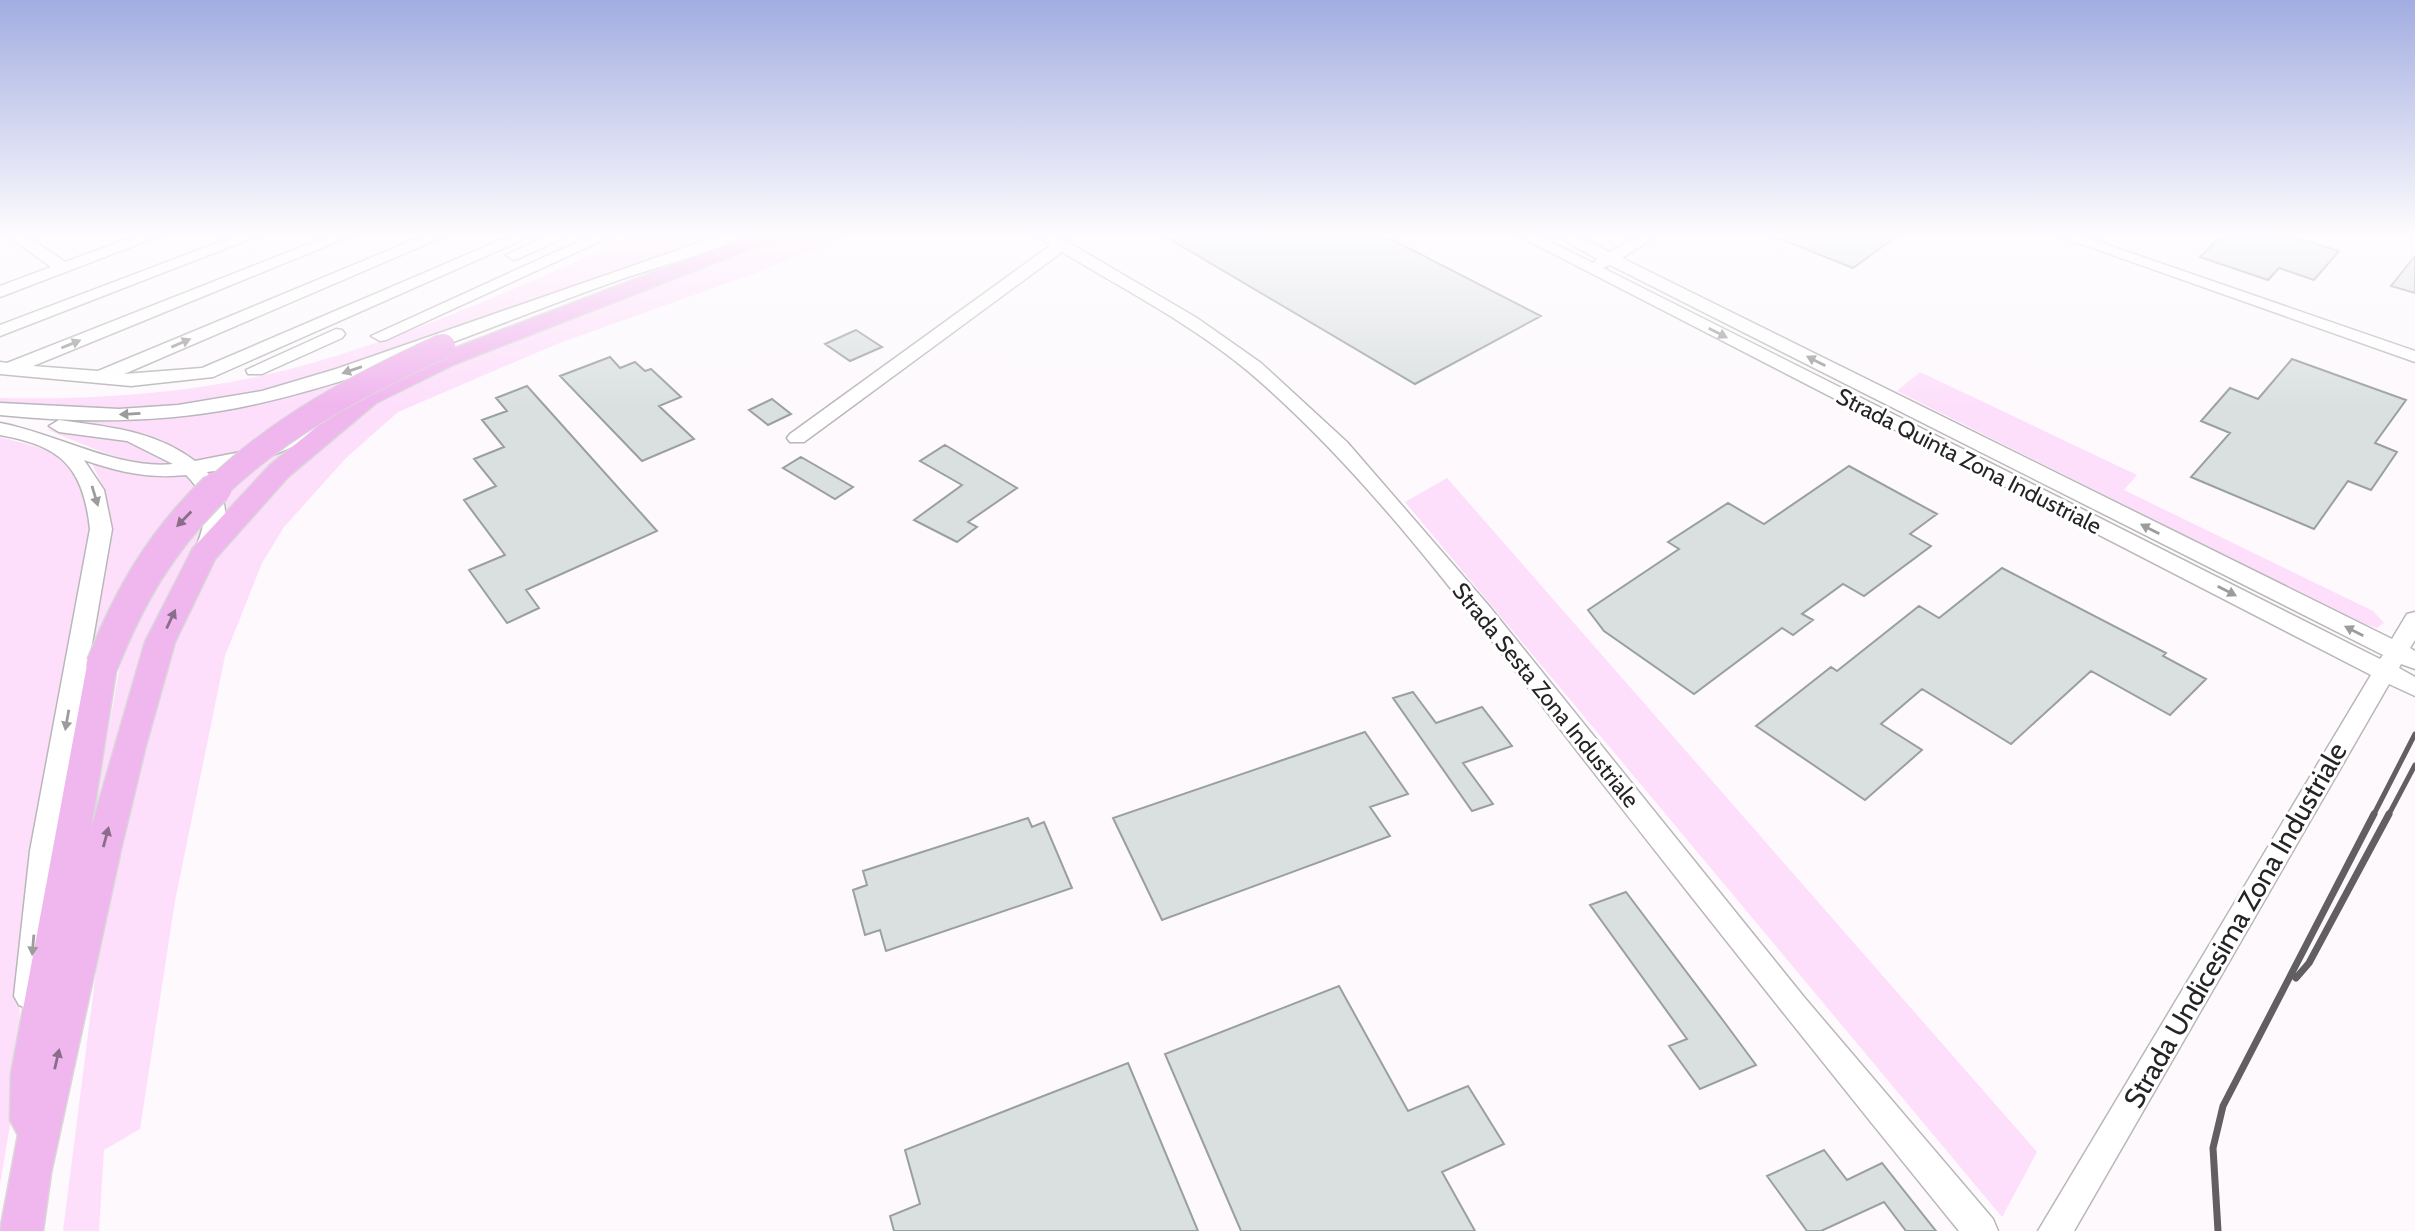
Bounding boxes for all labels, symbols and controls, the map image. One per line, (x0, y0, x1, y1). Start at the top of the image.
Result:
one-way arrow (1708, 328, 1728, 339)
one-way arrow (170, 338, 191, 349)
one-way arrow (61, 339, 82, 350)
one-way arrow (1805, 356, 1825, 368)
one-way arrow (341, 365, 362, 376)
street label: Strada Quinta Zona Industriale (1832, 382, 2106, 540)
one-way arrow (118, 408, 140, 419)
one-way arrow (91, 486, 101, 507)
one-way arrow (177, 510, 193, 527)
one-way arrow (2140, 523, 2160, 535)
street label: Strada Sesta Zona Industriale (1447, 577, 1646, 813)
one-way arrow (2217, 585, 2237, 597)
one-way arrow (165, 609, 177, 629)
one-way arrow (2344, 625, 2364, 636)
one-way arrow (61, 709, 72, 731)
street label: Strada Undicesima Zona Industriale (2116, 736, 2354, 1114)
one-way arrow (101, 825, 112, 847)
one-way arrow (27, 934, 38, 956)
one-way arrow (52, 1048, 63, 1070)

